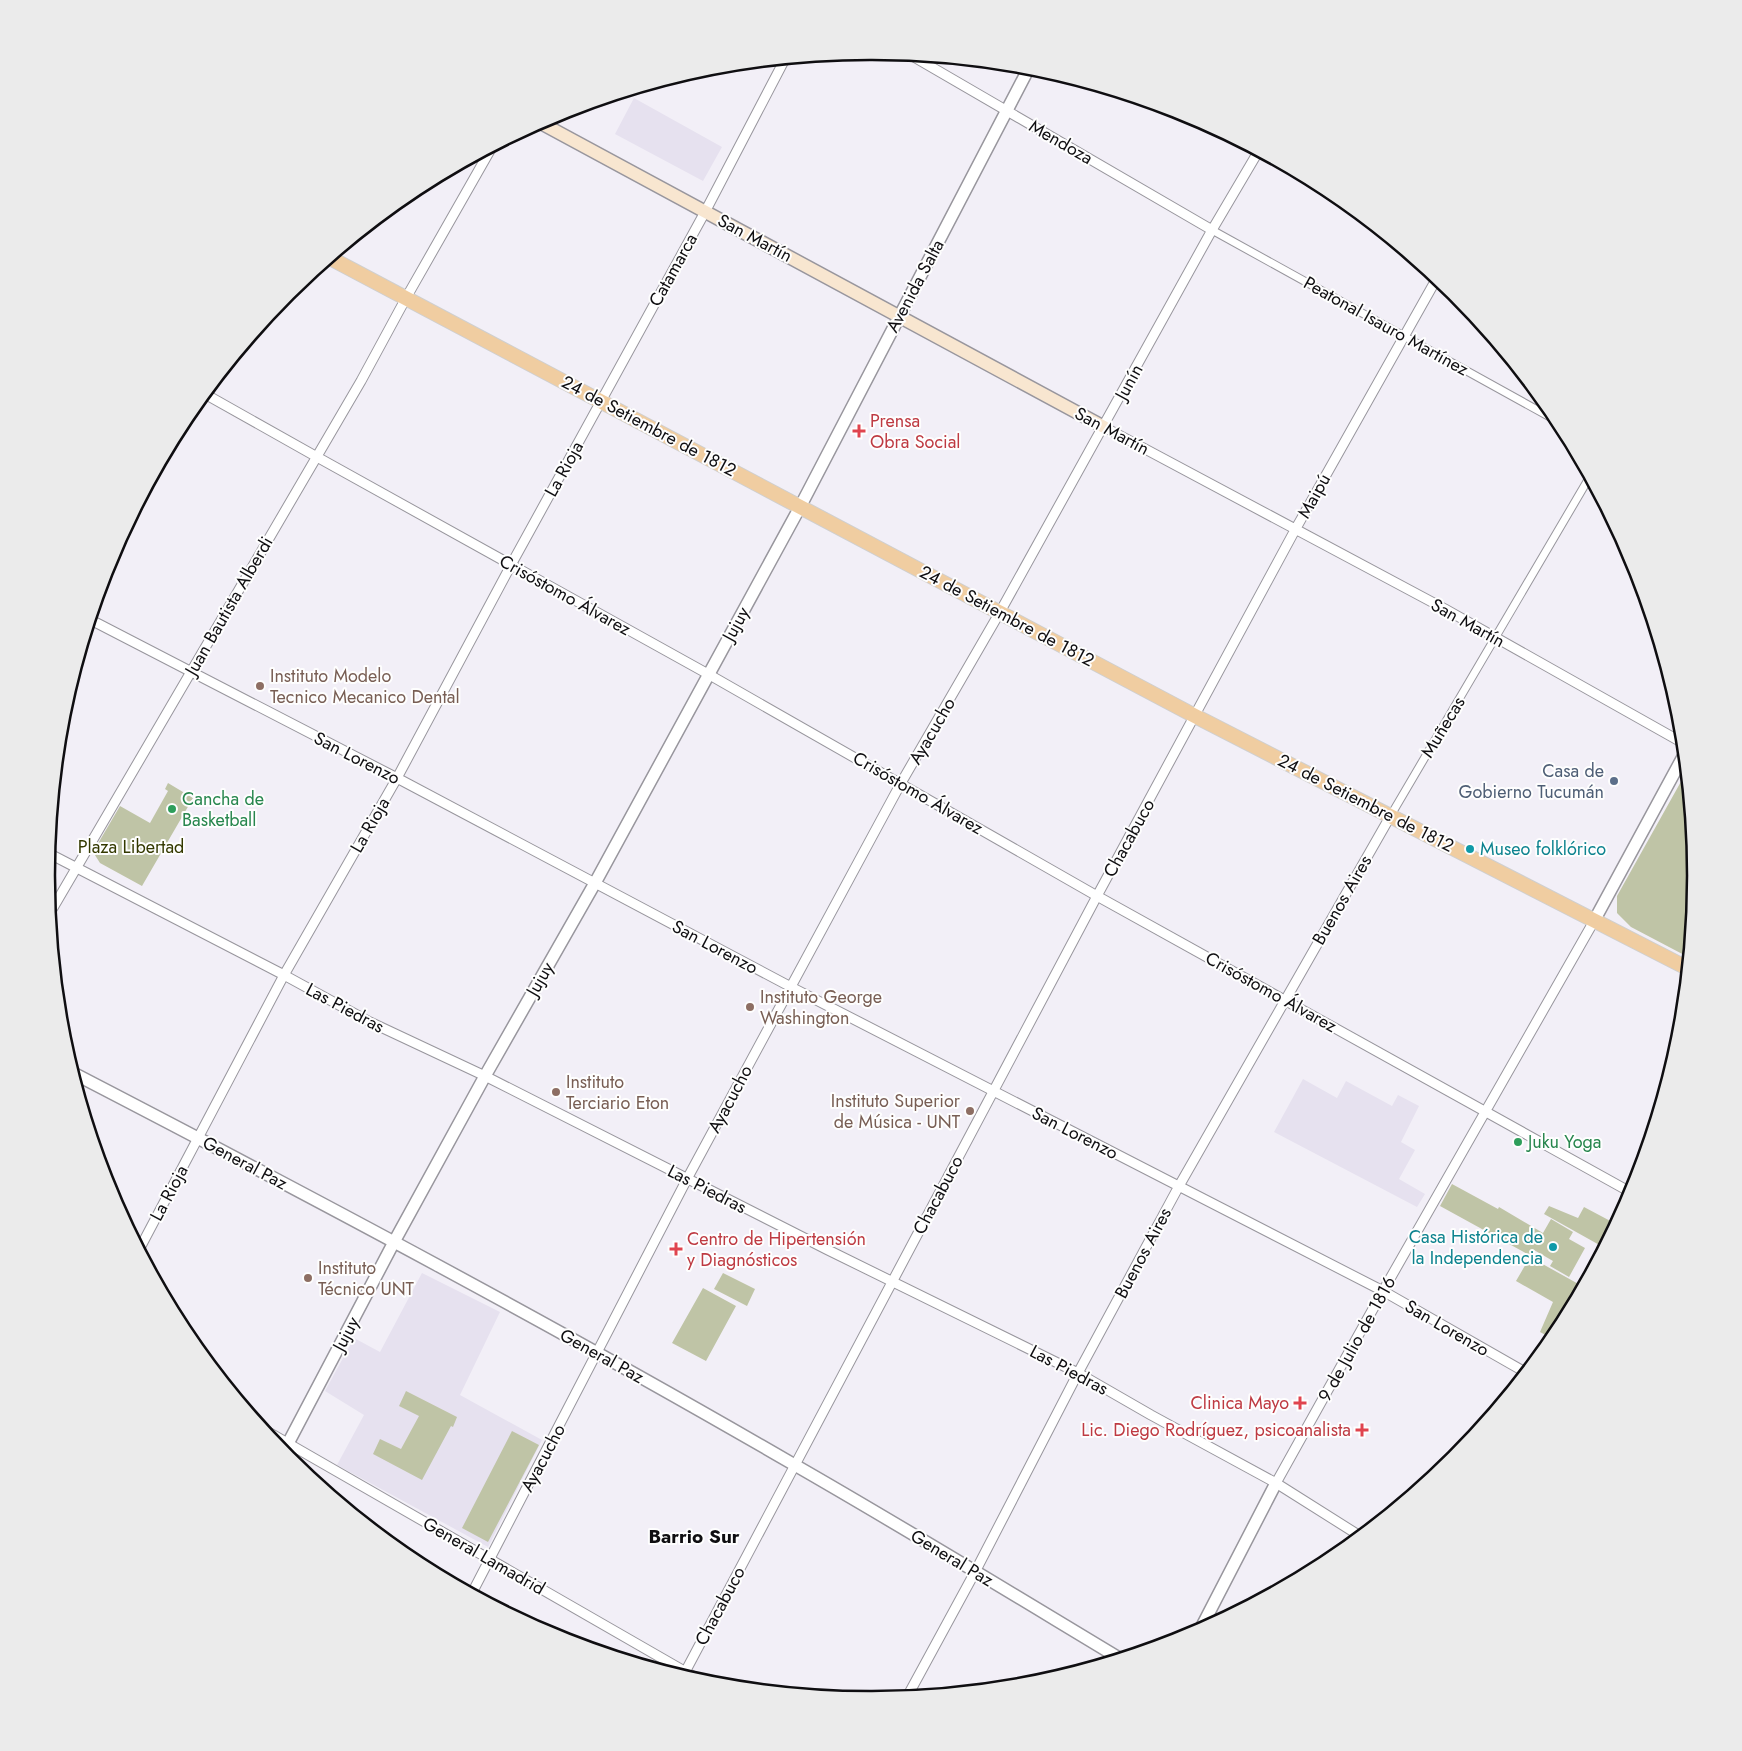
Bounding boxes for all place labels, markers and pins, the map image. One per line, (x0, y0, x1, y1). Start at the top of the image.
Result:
place label: Prensa Obra Social (870, 408, 961, 455)
marker: Prensa Obra Social (852, 424, 866, 438)
place label: Instituto Modelo Tecnico Mecanico Dental (270, 663, 460, 710)
marker: Instituto Modelo Tecnico Mecanico Dental (254, 680, 266, 692)
place label: Casa de Gobierno Tucumán (1459, 758, 1604, 805)
marker: Casa de Gobierno Tucumán (1608, 775, 1620, 787)
place label: Cancha de Basketball (182, 786, 264, 833)
marker: Cancha de Basketball (166, 803, 178, 815)
place label: Museo folklórico (1480, 836, 1606, 862)
marker: Museo folklórico (1464, 843, 1476, 855)
place label: Instituto George Washington (760, 984, 882, 1031)
marker: Instituto George Washington (744, 1001, 756, 1013)
place label: Instituto Terciario Eton (566, 1069, 669, 1116)
marker: Instituto Terciario Eton (550, 1086, 562, 1098)
place label: Instituto Superior de Música - UNT (831, 1088, 961, 1135)
marker: Instituto Superior de Música - UNT (964, 1105, 976, 1117)
place label: Juku Yoga (1526, 1129, 1601, 1155)
marker: Juku Yoga (1512, 1136, 1524, 1148)
place label: Casa Histórica de la Independencia (1409, 1224, 1543, 1271)
place label: Centro de Hipertensión y Diagnósticos (687, 1226, 866, 1273)
marker: Casa Histórica de la Independencia (1547, 1241, 1559, 1253)
marker: Centro de Hipertensión y Diagnósticos (669, 1242, 683, 1256)
place label: Instituto Técnico UNT (318, 1255, 415, 1302)
marker: Instituto Técnico UNT (302, 1272, 314, 1284)
place label: Clinica Mayo (1190, 1390, 1289, 1416)
marker: Clinica Mayo (1293, 1396, 1307, 1410)
place label: Lic. Diego Rodríguez, psicoanalista (1081, 1417, 1351, 1443)
marker: Lic. Diego Rodríguez, psicoanalista (1355, 1423, 1369, 1437)

